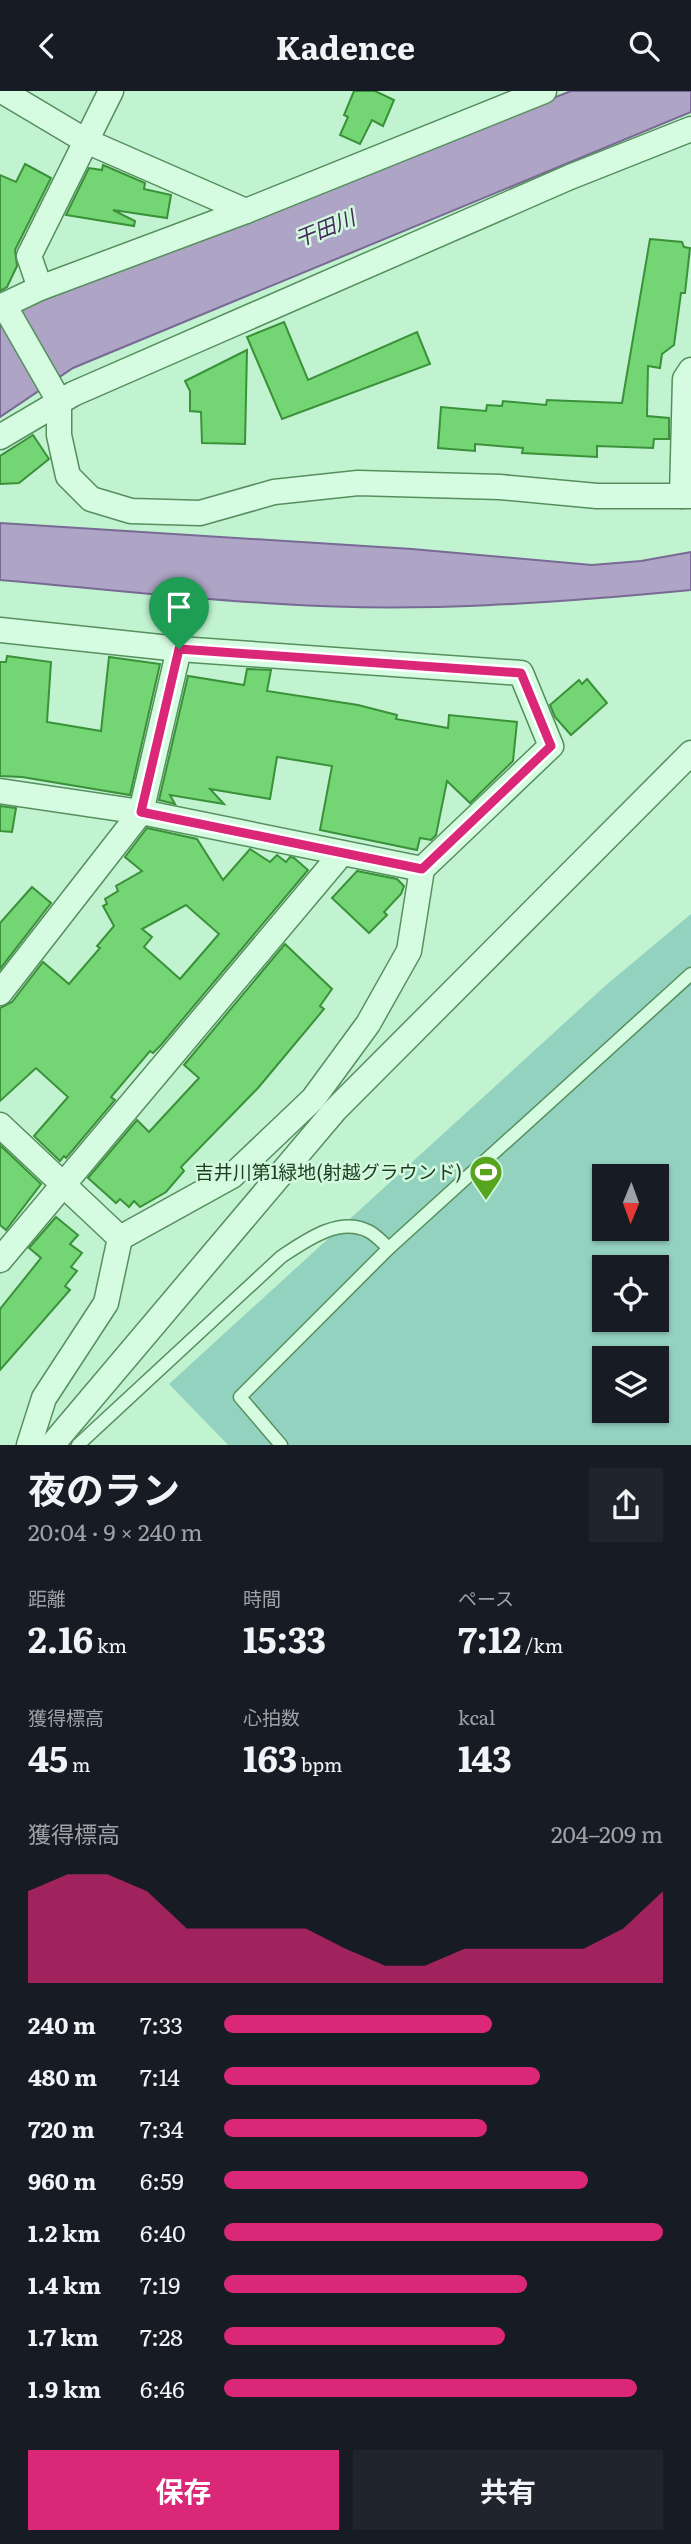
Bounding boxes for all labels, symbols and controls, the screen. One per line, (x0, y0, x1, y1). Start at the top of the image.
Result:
text: Kadence (276, 22, 415, 70)
icon: back (28, 27, 66, 65)
icon: search (625, 27, 663, 65)
water label: 干田川 (289, 200, 361, 253)
pin (149, 577, 209, 649)
icon: arrive (160, 588, 198, 626)
sports icon: 吉井川第1緑地(射越グラウンド) (467, 1153, 505, 1202)
place label: 吉井川第1緑地(射越グラウンド) (195, 1157, 462, 1185)
north arrow (592, 1164, 668, 1241)
map controls (592, 1164, 669, 1423)
button: locate (592, 1255, 669, 1332)
button: layers (592, 1346, 669, 1423)
text: 夜のラン (28, 1459, 180, 1516)
button: share (589, 1468, 663, 1542)
text: 20:04 · 9 × 240 m (28, 1514, 203, 1548)
text: 距離 (28, 1584, 66, 1612)
text: 時間 (243, 1584, 281, 1612)
text: ペース (458, 1584, 514, 1612)
text: 2.16 (28, 1612, 93, 1664)
text: 15:33 (243, 1612, 326, 1664)
text: 7:12 (458, 1612, 521, 1664)
text: km (93, 1631, 127, 1659)
text: /km (521, 1631, 563, 1659)
text: 獲得標高 (28, 1703, 104, 1731)
text: 心拍数 (243, 1703, 300, 1731)
text: kcal (458, 1703, 495, 1731)
text: 45 (28, 1731, 68, 1783)
text: 163 (243, 1731, 297, 1783)
text: 143 (458, 1731, 512, 1783)
text: m (68, 1750, 90, 1778)
text: bpm (297, 1750, 342, 1778)
text: 獲得標高 (28, 1816, 120, 1850)
text: 204–209 m (551, 1816, 663, 1850)
text: 240 m (28, 2007, 96, 2041)
text: 7:33 (140, 2007, 183, 2041)
text: 480 m (28, 2059, 97, 2093)
text: 7:14 (140, 2059, 180, 2093)
text: 720 m (28, 2111, 95, 2145)
text: 7:34 (140, 2111, 184, 2145)
text: 960 m (28, 2163, 96, 2197)
text: 6:59 (140, 2163, 184, 2197)
text: 1.2 km (28, 2215, 100, 2249)
text: 6:40 (140, 2215, 186, 2249)
text: 1.4 km (28, 2267, 101, 2301)
text: 7:19 (140, 2267, 180, 2301)
text: 1.7 km (28, 2319, 99, 2353)
text: 7:28 (140, 2319, 183, 2353)
text: 1.9 km (28, 2371, 101, 2405)
text: 6:46 (140, 2371, 185, 2405)
button: 保存 (28, 2450, 339, 2530)
button: 共有 (353, 2450, 663, 2530)

